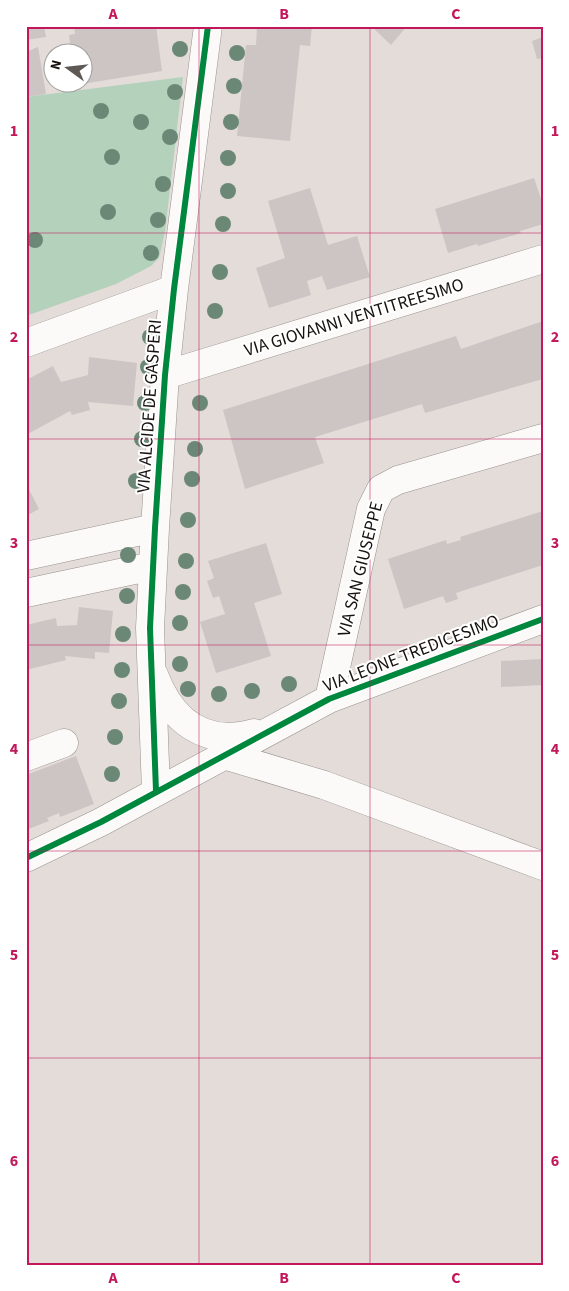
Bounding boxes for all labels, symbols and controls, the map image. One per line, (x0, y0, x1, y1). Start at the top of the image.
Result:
text: A (107, 3, 118, 25)
text: B (279, 3, 289, 25)
text: C (451, 3, 461, 25)
north arrow (42, 42, 92, 92)
text: N (46, 58, 67, 72)
text: 1 (10, 120, 18, 142)
text: 1 (551, 120, 559, 142)
street label: VIA GIOVANNI VENTITREESIMO (241, 272, 467, 363)
street label: VIA ALCIDE DE GASPERI (131, 318, 168, 494)
text: 2 (10, 326, 18, 348)
text: 2 (551, 326, 559, 348)
street label: VIA SAN GIUSEPPE (332, 499, 389, 639)
text: 3 (10, 532, 18, 554)
text: 3 (551, 532, 559, 554)
street label: VIA LEONE TREDICESIMO (320, 608, 503, 699)
text: 4 (10, 738, 19, 760)
text: 4 (551, 738, 560, 760)
text: 5 (10, 944, 18, 966)
text: 5 (551, 944, 559, 966)
text: 6 (10, 1150, 18, 1172)
text: 6 (551, 1150, 559, 1172)
text: A (107, 1267, 118, 1289)
text: B (279, 1267, 289, 1289)
text: C (451, 1267, 461, 1289)

